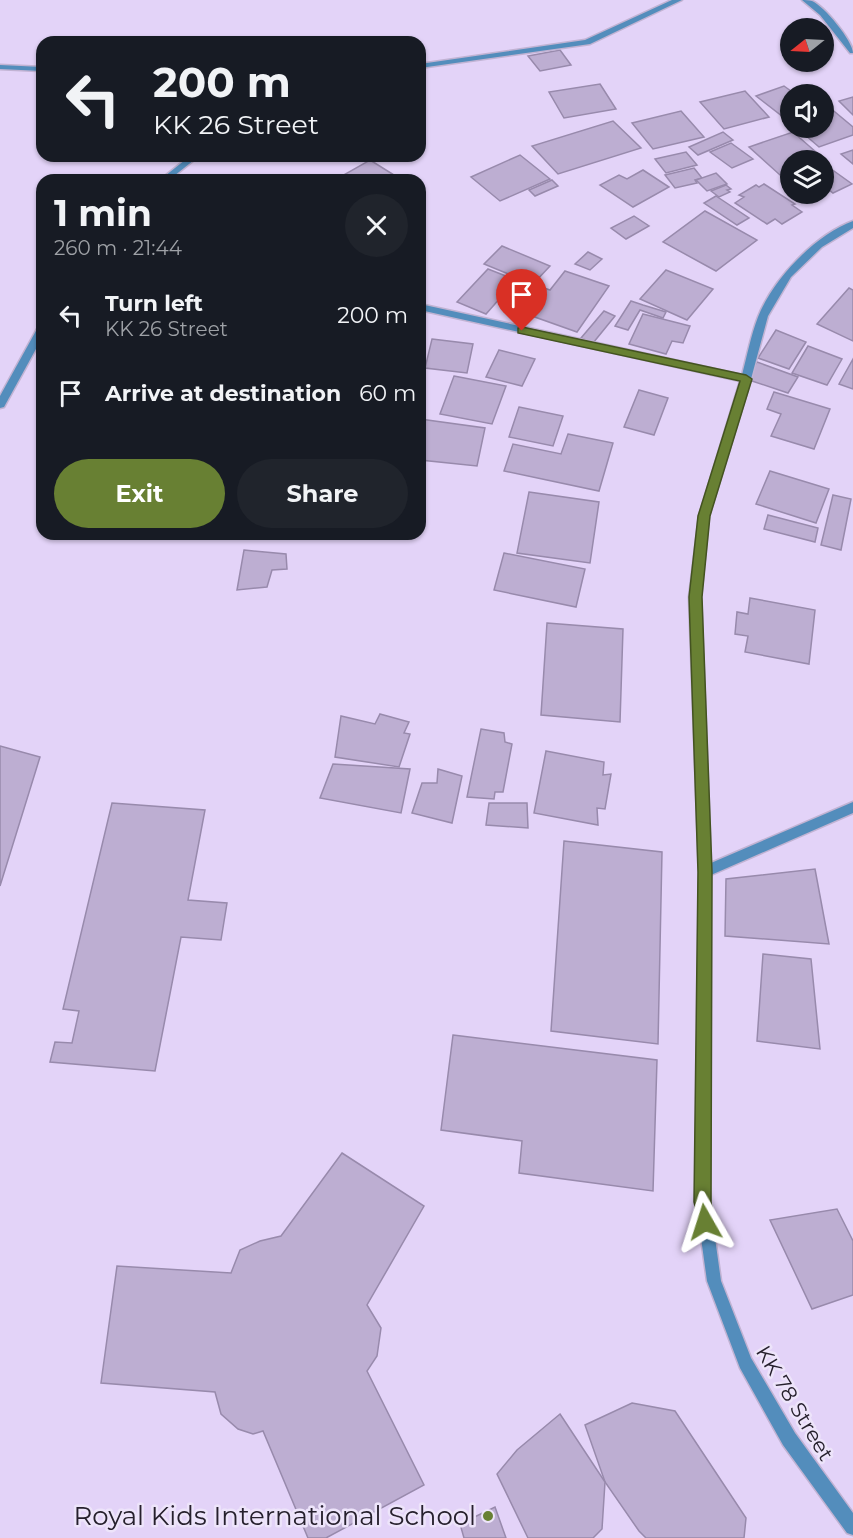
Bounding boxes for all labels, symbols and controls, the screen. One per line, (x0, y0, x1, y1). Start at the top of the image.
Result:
north arrow (780, 18, 834, 72)
map controls (780, 18, 834, 204)
text: 200 m (153, 56, 291, 108)
icon: left (54, 60, 132, 138)
button: sound (780, 84, 834, 138)
text: KK 26 Street (153, 108, 319, 141)
button: layers (780, 150, 834, 204)
text: 1 min (54, 191, 152, 235)
button: close (345, 194, 408, 257)
text: 260 m · 21:44 (54, 236, 182, 260)
pin (496, 269, 547, 331)
icon: arrive (505, 278, 538, 311)
text: Turn left (105, 290, 203, 317)
icon: left (54, 299, 87, 332)
text: 200 m (337, 302, 408, 329)
text: KK 26 Street (105, 317, 228, 341)
icon: arrive (54, 377, 87, 410)
text: Arrive at destination (105, 380, 341, 407)
text: 60 m (359, 380, 416, 407)
button: Exit (54, 459, 225, 528)
button: Share (237, 459, 408, 528)
position arrow (673, 1190, 737, 1254)
street label: KK 78 Street (751, 1341, 839, 1465)
place label: Royal Kids International School (73, 1500, 476, 1532)
marker: Royal Kids International School (481, 1509, 495, 1523)

